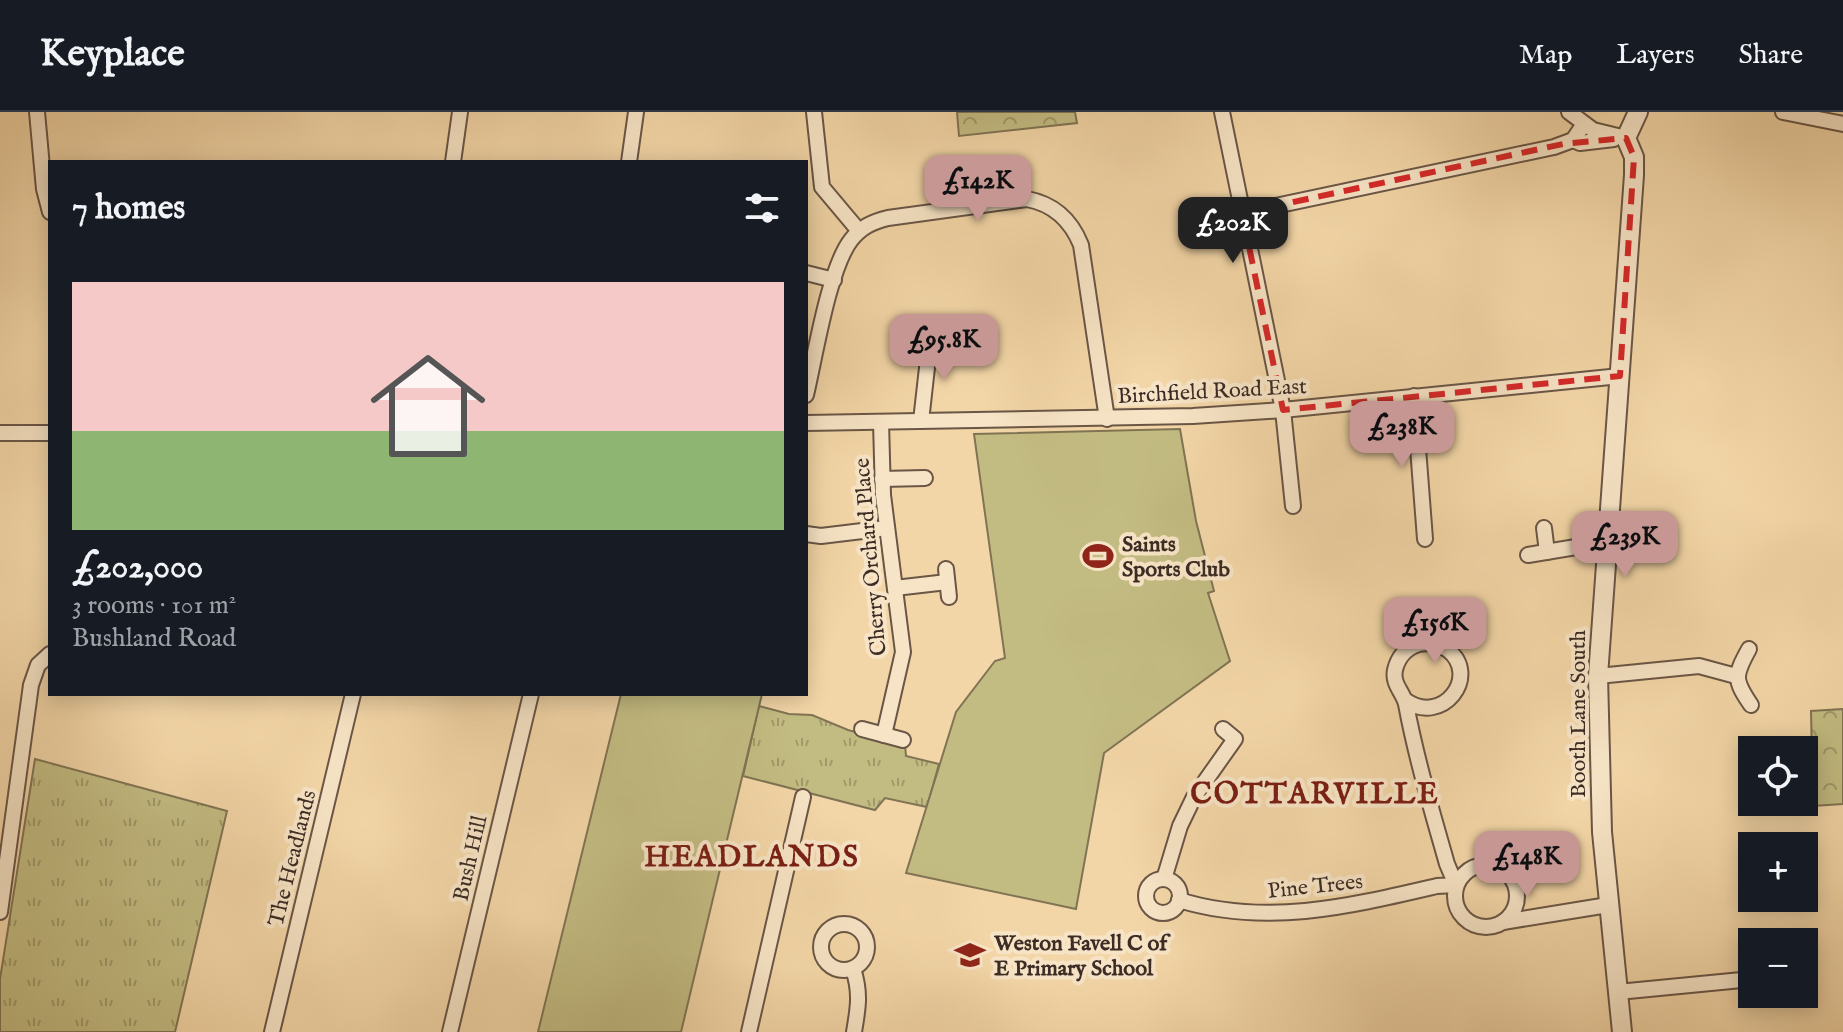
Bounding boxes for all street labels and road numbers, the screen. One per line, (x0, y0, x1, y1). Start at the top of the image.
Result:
street label: Birchfield Road East (1117, 373, 1308, 411)
street label: Cherry Orchard Place (848, 457, 894, 657)
street label: Booth Lane South (1565, 630, 1593, 798)
street label: The Headlands (263, 788, 323, 929)
street label: Bush Hill (448, 813, 494, 904)
street label: Pine Trees (1266, 868, 1364, 906)

